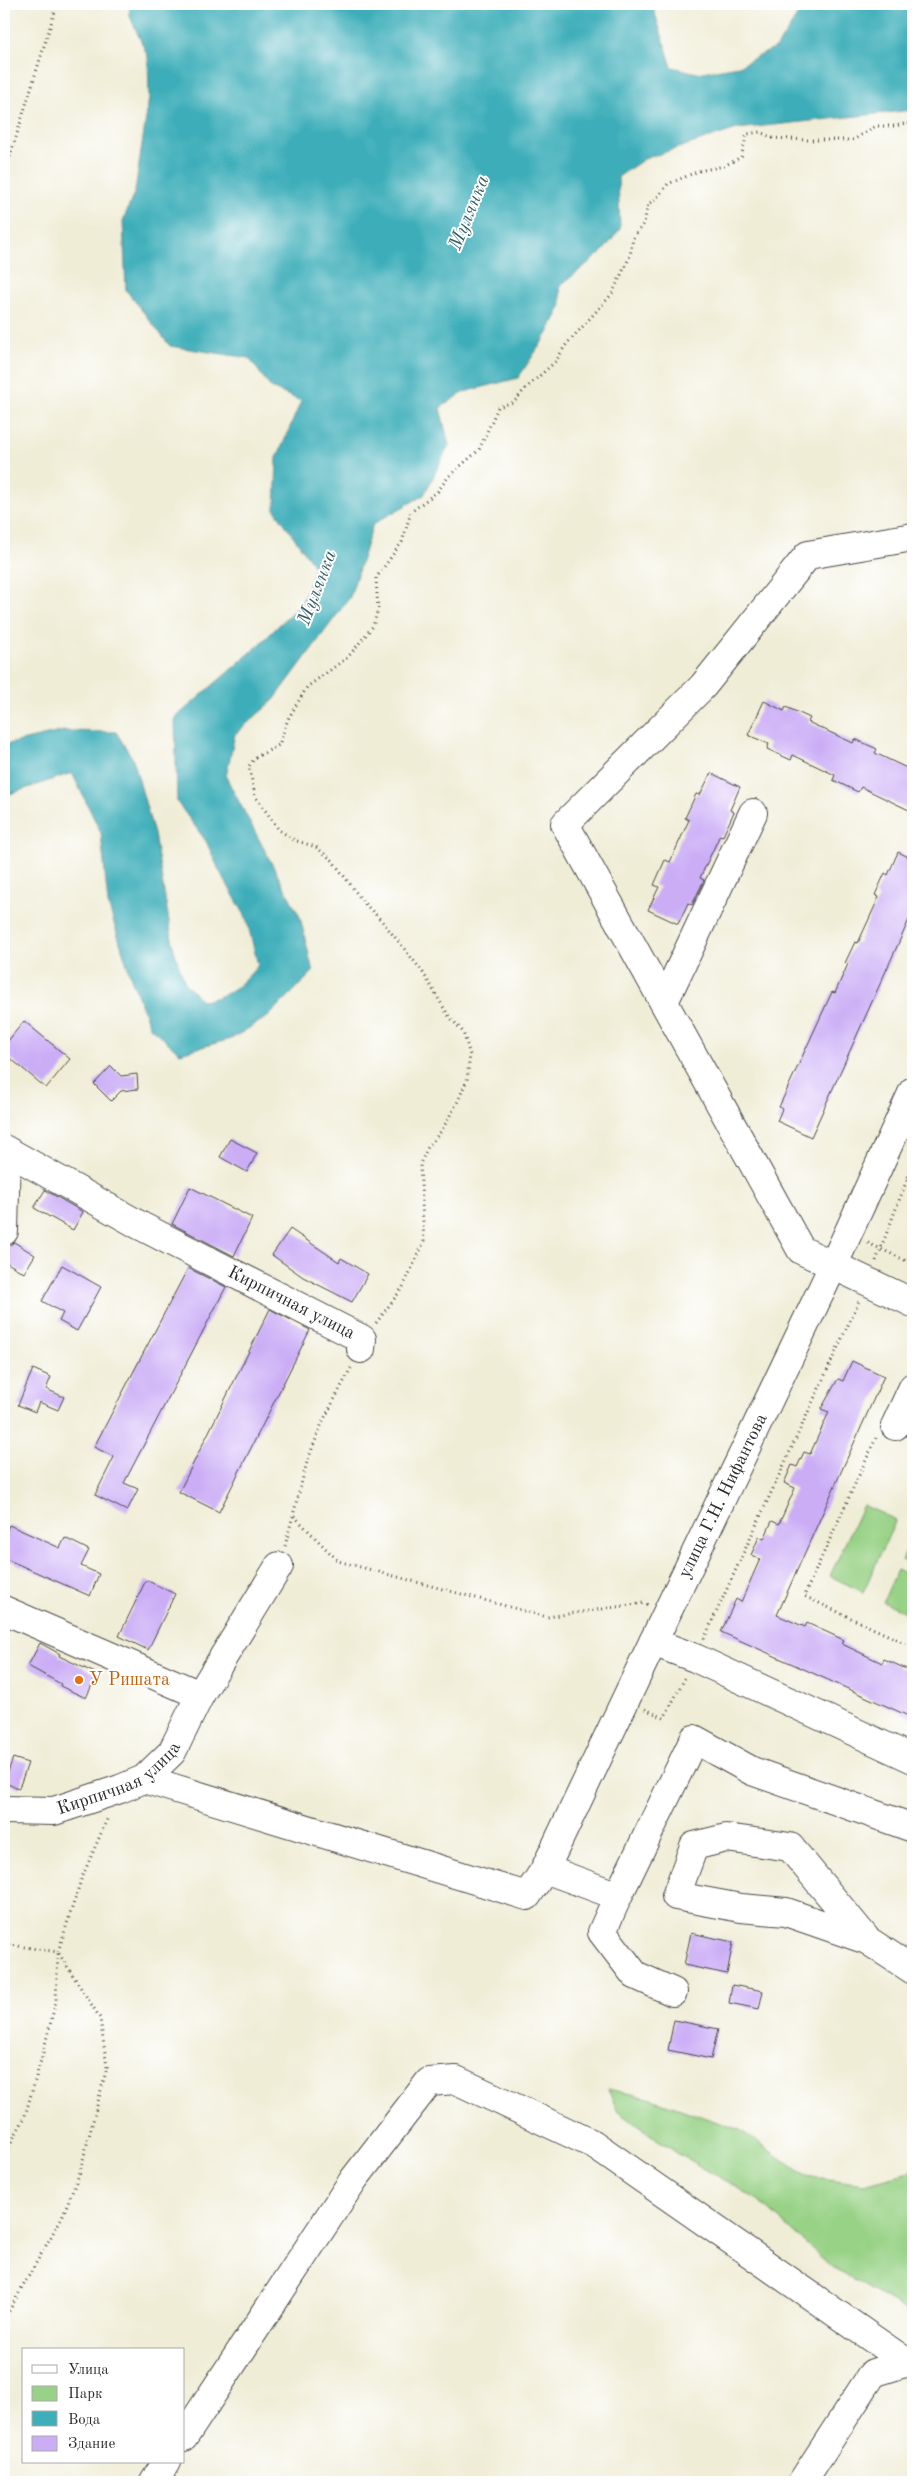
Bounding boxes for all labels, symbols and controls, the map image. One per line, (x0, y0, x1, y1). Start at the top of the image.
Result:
water label: Мулянка (446, 173, 493, 254)
water label: Мулянка (295, 548, 341, 629)
street label: Кирпичная улица (225, 1263, 358, 1343)
street label: улица Г.Н. Нифантова (675, 1411, 772, 1581)
place label: У Ришата (89, 1671, 170, 1689)
marker: У Ришата (73, 1674, 85, 1686)
street label: Кирпичная улица (55, 1739, 184, 1818)
legend (22, 2348, 185, 2464)
text: Улица (68, 2363, 109, 2378)
text: Парк (68, 2387, 103, 2402)
text: Вода (68, 2413, 101, 2428)
text: Здание (68, 2437, 115, 2452)

